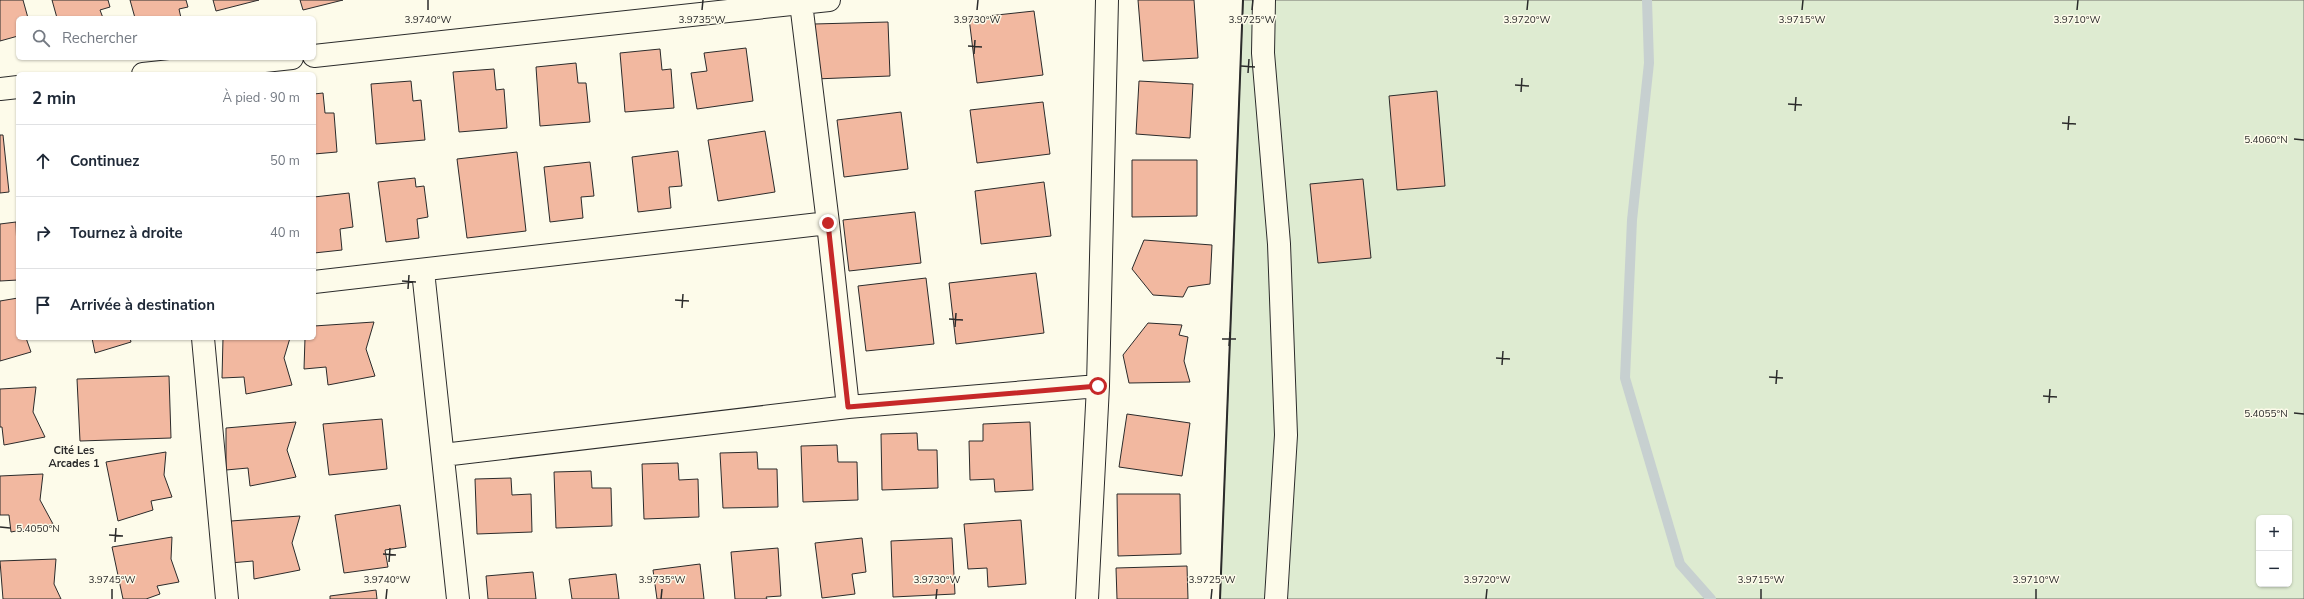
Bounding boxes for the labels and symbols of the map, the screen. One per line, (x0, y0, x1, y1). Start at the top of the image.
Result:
text: 3.9740°W (404, 13, 452, 27)
text: 3.9735°W (678, 13, 726, 27)
text: 3.9730°W (953, 13, 1001, 27)
text: 3.9725°W (1228, 13, 1276, 27)
text: 3.9720°W (1503, 13, 1551, 27)
text: 3.9715°W (1778, 13, 1826, 27)
text: 3.9710°W (2053, 13, 2101, 27)
text: 5.4060°N (2244, 133, 2288, 147)
route end (819, 214, 837, 232)
route start (1089, 377, 1107, 395)
text: 5.4055°N (2244, 407, 2288, 421)
district label: Cité Les Arcades 1 (48, 443, 100, 471)
text: 5.4050°N (16, 522, 60, 536)
text: 3.9745°W (88, 573, 136, 587)
text: 3.9740°W (363, 573, 411, 587)
text: 3.9735°W (638, 573, 686, 587)
text: 3.9730°W (913, 573, 961, 587)
text: 3.9725°W (1188, 573, 1236, 587)
text: 3.9720°W (1463, 573, 1511, 587)
text: 3.9715°W (1737, 573, 1785, 587)
text: 3.9710°W (2012, 573, 2060, 587)

